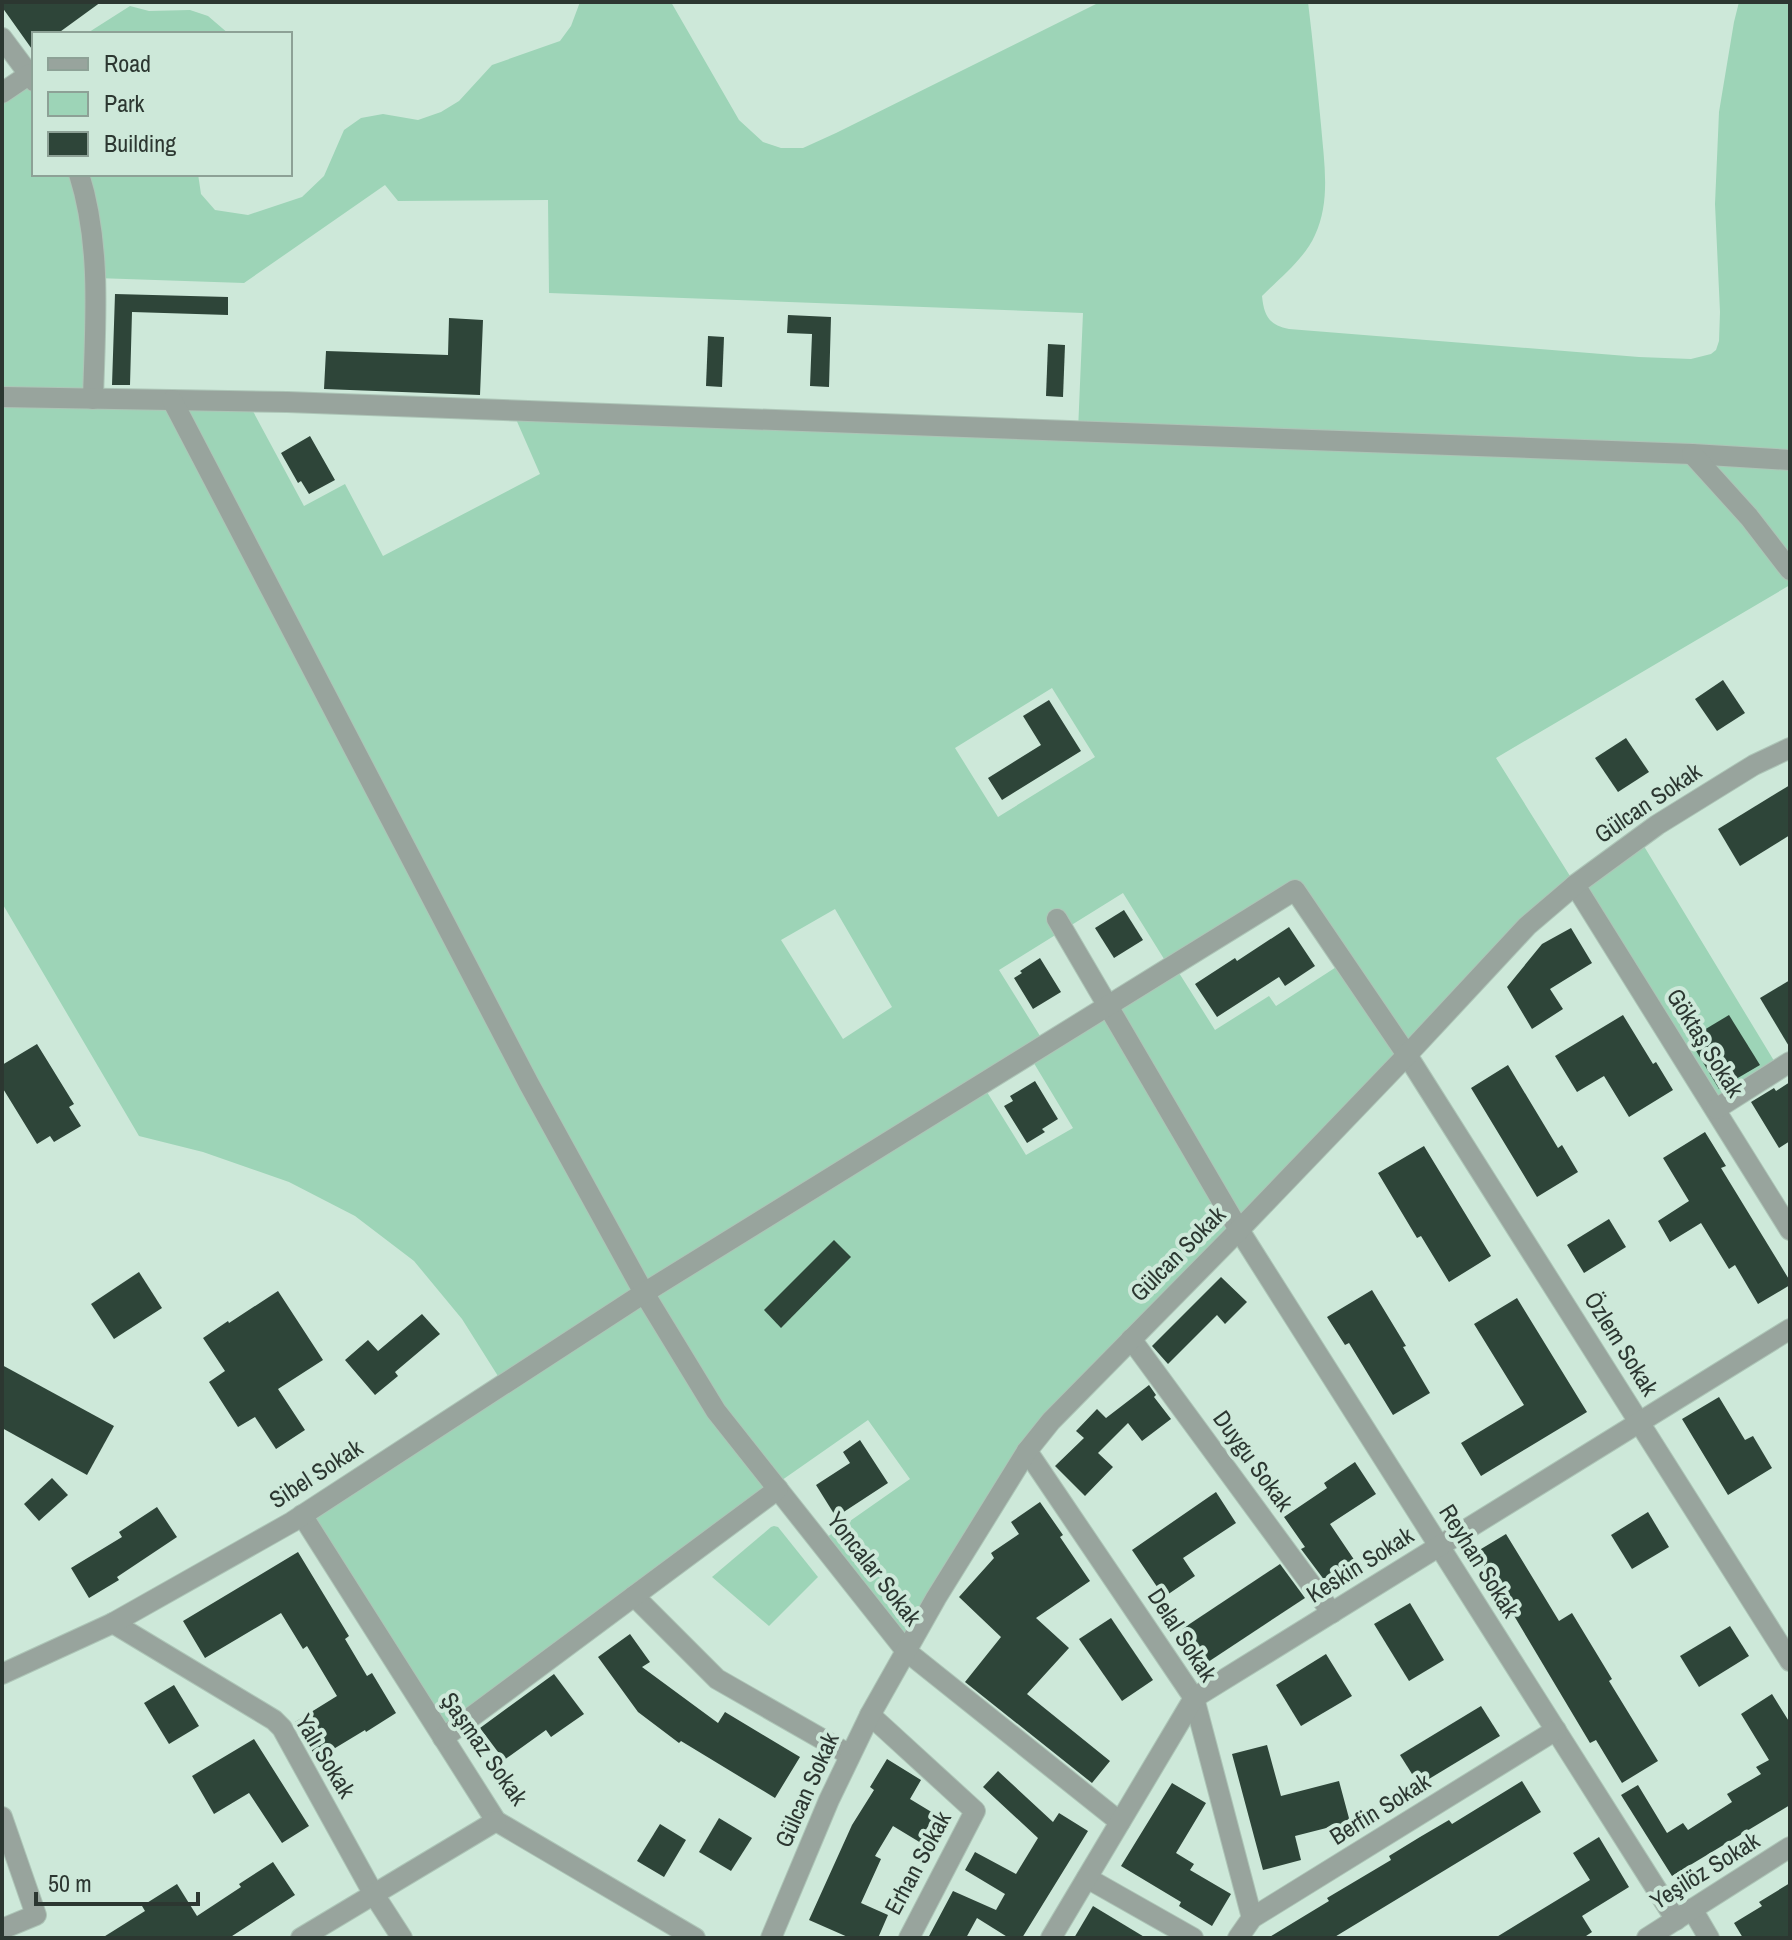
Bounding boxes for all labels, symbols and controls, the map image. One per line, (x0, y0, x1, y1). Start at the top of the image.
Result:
legend (32, 32, 292, 176)
text: Road (104, 47, 151, 79)
text: Park (104, 87, 145, 119)
text: Building (104, 127, 176, 159)
street label: Gülcan Sokak (1588, 755, 1707, 850)
street label: Göktaş Sokak (1660, 982, 1752, 1103)
street label: Gülcan Sokak (1123, 1199, 1232, 1308)
street label: Özlem Sokak (1577, 1285, 1667, 1402)
street label: Duygu Sokak (1206, 1404, 1301, 1517)
street label: Sibel Sokak (263, 1431, 368, 1515)
street label: Reyhan Sokak (1432, 1498, 1527, 1623)
street label: Yoncalar Sokak (820, 1505, 929, 1632)
street label: Keskin Sokak (1300, 1519, 1419, 1610)
street label: Delal Sokak (1141, 1582, 1225, 1687)
street label: Şaşmaz Sokak (434, 1685, 536, 1811)
street label: Yalı Sokak (288, 1708, 364, 1804)
street label: Gülcan Sokak (767, 1727, 846, 1852)
street label: Berfin Sokak (1323, 1765, 1436, 1852)
street label: Erhan Sokak (877, 1805, 958, 1920)
street label: Yeşilöz Sokak (1644, 1824, 1765, 1916)
scale bar (36, 1856, 198, 1906)
text: 50 m (48, 1867, 92, 1899)

